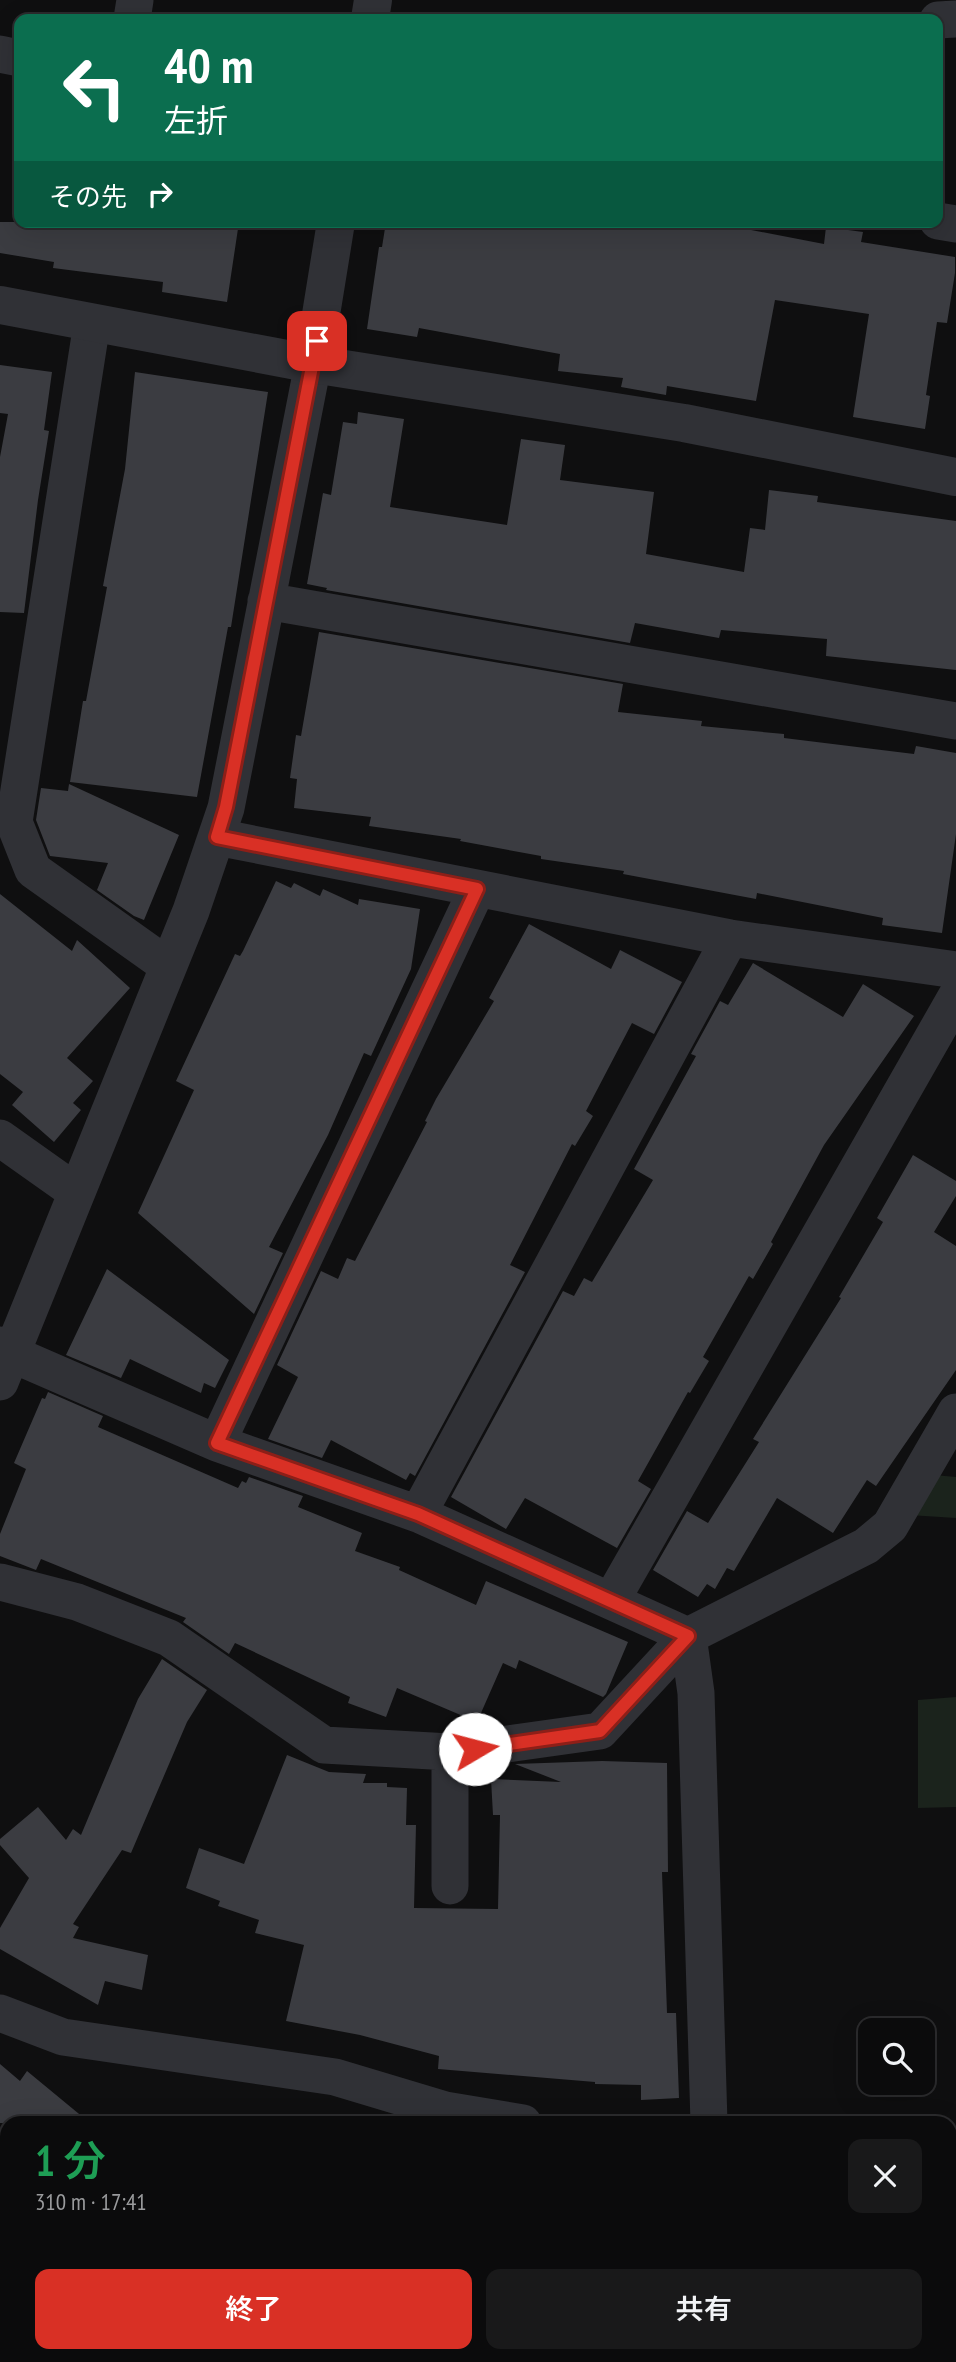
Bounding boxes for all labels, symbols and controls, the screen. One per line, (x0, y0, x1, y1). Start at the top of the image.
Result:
text: 40 m (164, 33, 253, 97)
icon: left (49, 42, 140, 133)
text: 左折 (164, 99, 228, 141)
icon: right (141, 175, 179, 213)
text: その先 (49, 180, 127, 213)
pin (287, 311, 347, 371)
icon: arrive (298, 322, 336, 360)
position arrow (438, 1712, 512, 1786)
map controls (858, 2018, 935, 2095)
button: search (858, 2018, 935, 2095)
text: 1 分 (35, 2133, 106, 2188)
button: close (848, 2139, 922, 2213)
text: 310 m · 17:41 (35, 2187, 147, 2216)
button: 終了 (35, 2269, 472, 2349)
button: 共有 (486, 2269, 922, 2349)

